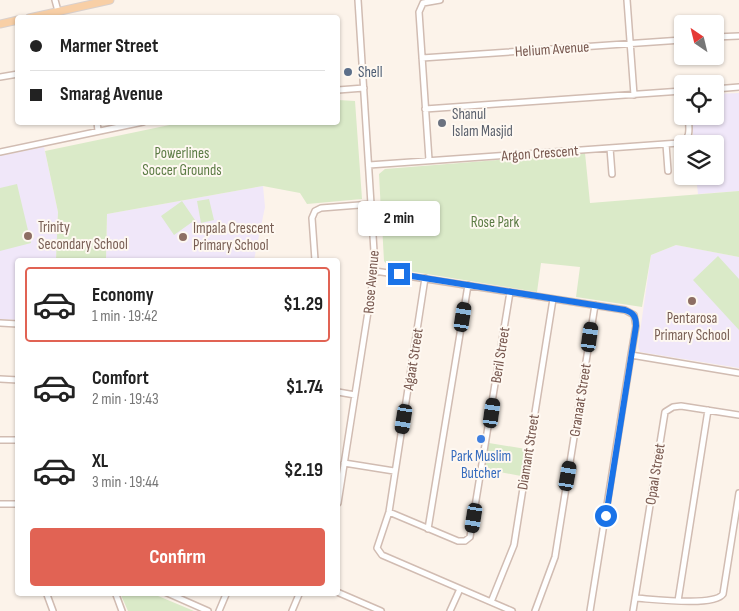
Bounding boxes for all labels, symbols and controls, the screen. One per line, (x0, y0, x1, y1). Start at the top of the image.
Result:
north arrow (674, 15, 724, 65)
map controls (674, 15, 724, 185)
text: Marmer Street (60, 35, 158, 58)
street label: Helium Avenue (514, 37, 590, 62)
place label: Shell (358, 63, 382, 82)
marker: Shell (342, 66, 354, 78)
button: locate (674, 75, 724, 125)
text: Smarag Avenue (60, 83, 163, 106)
place label: Shanul Islam Masjid (452, 105, 513, 141)
marker: Shanul Islam Masjid (436, 117, 448, 129)
button: layers (674, 135, 724, 185)
street label: Argon Crescent (500, 141, 580, 166)
park label: Powerlines Soccer Grounds (142, 144, 222, 180)
callout: 2 min (358, 202, 440, 236)
text: 2 min (384, 209, 414, 228)
park label: Rose Park (471, 213, 520, 232)
place label: Trinity Secondary School (38, 218, 128, 254)
place label: Impala Crescent Primary School (193, 219, 275, 255)
marker: Trinity Secondary School (22, 230, 34, 242)
marker: Impala Crescent Primary School (177, 231, 189, 243)
street label: Rose Avenue (359, 250, 384, 314)
route end (388, 263, 410, 285)
icon: car (32, 282, 77, 327)
text: Economy (92, 284, 154, 307)
text: $1.29 (283, 293, 323, 316)
marker: Pentarosa Primary School (686, 295, 698, 307)
car (453, 301, 472, 333)
text: 1 min · 19:42 (92, 307, 158, 326)
place label: Pentarosa Primary School (654, 309, 730, 345)
car (580, 321, 599, 353)
street label: Beril Street (487, 325, 514, 385)
street label: Agaat Street (399, 326, 428, 392)
street label: Granaat Street (565, 362, 596, 438)
icon: car (32, 365, 77, 410)
text: Comfort (92, 367, 149, 390)
text: $1.74 (286, 376, 323, 399)
text: 2 min · 19:43 (92, 390, 159, 409)
car (482, 397, 501, 429)
car (394, 403, 413, 435)
street label: Diamant Street (513, 412, 544, 491)
marker: Park Muslim Butcher (475, 433, 487, 445)
street label: Opaal Street (641, 442, 670, 506)
place label: Park Muslim Butcher (451, 447, 511, 483)
icon: car (32, 448, 77, 493)
text: XL (92, 450, 108, 473)
text: $2.19 (284, 459, 323, 482)
car (558, 460, 577, 492)
text: 3 min · 19:44 (92, 473, 159, 492)
car (464, 502, 483, 534)
route start (595, 505, 617, 527)
button: Confirm (30, 528, 325, 586)

